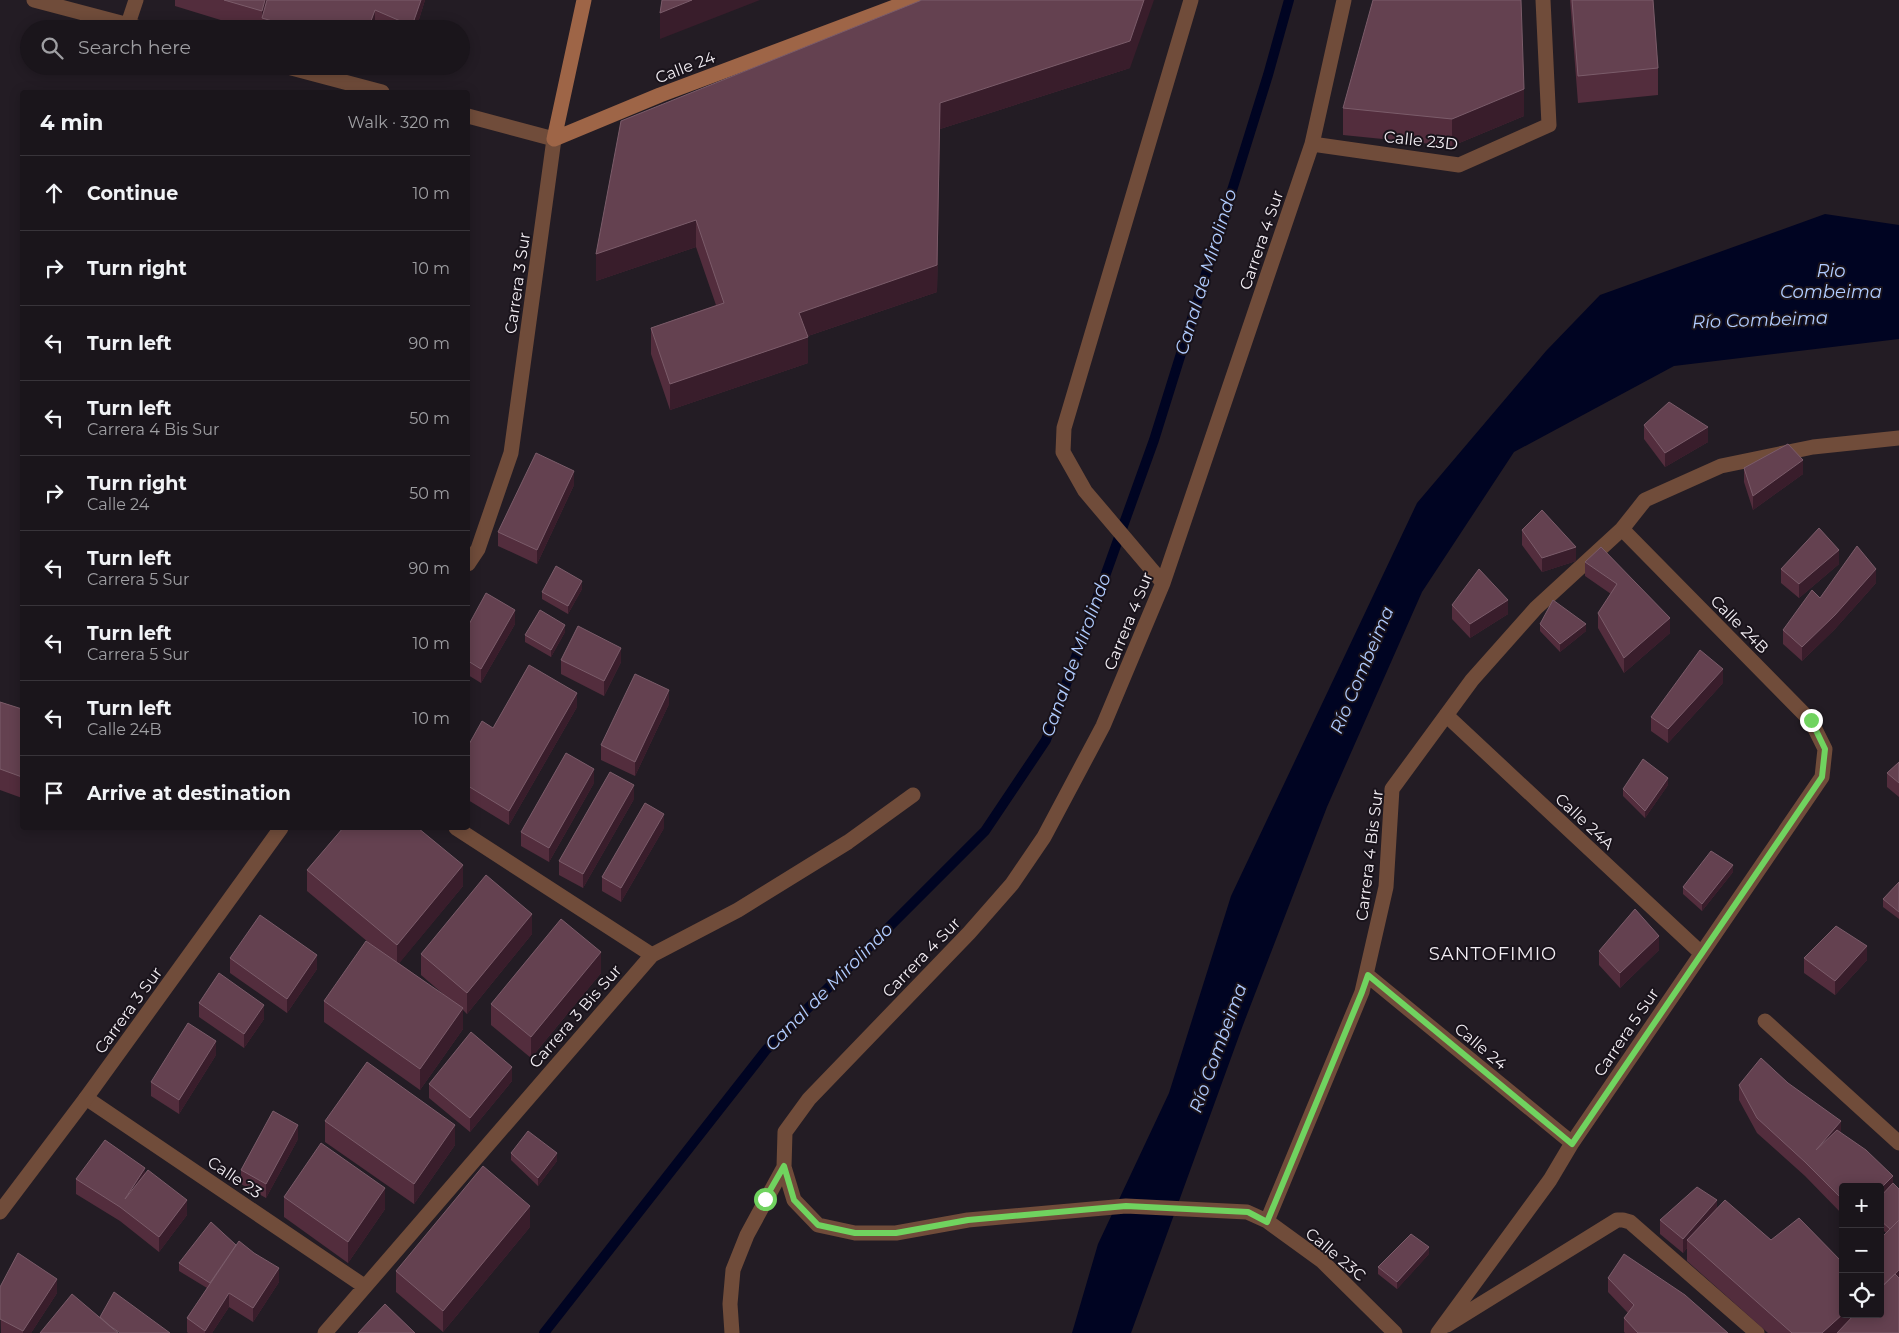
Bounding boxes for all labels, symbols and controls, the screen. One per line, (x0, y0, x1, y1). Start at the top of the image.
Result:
search box (20, 20, 470, 75)
icon: search (38, 34, 66, 62)
text: Search here (78, 36, 191, 59)
street label: Calle 24 (653, 47, 718, 88)
text: 4 min (40, 110, 103, 135)
text: Walk · 320 m (348, 113, 450, 132)
street label: Calle 23D (1383, 127, 1459, 154)
icon: ahead (40, 179, 68, 207)
text: Continue (87, 182, 178, 205)
text: 10 m (412, 184, 450, 203)
water label: Canal de Mirolindo (1170, 186, 1242, 358)
street label: Carrera 4 Sur (1236, 188, 1287, 292)
street label: Carrera 3 Sur (501, 231, 534, 335)
icon: right (40, 254, 68, 282)
text: Turn right (87, 257, 187, 280)
text: 10 m (412, 259, 450, 278)
water label: Rio Combeima (1780, 260, 1882, 303)
water label: Río Combeima (1692, 307, 1828, 333)
icon: left (40, 329, 68, 357)
text: Turn left (87, 332, 172, 355)
text: 90 m (408, 334, 450, 353)
text: Turn left (87, 397, 172, 420)
icon: left (40, 404, 68, 432)
text: 50 m (409, 409, 450, 428)
text: Carrera 4 Bis Sur (87, 420, 219, 439)
text: Turn right (87, 472, 187, 495)
icon: right (40, 479, 68, 507)
text: 50 m (409, 484, 450, 503)
text: Calle 24 (87, 495, 149, 514)
text: Turn left (87, 547, 172, 570)
icon: left (40, 554, 68, 582)
text: 90 m (408, 559, 450, 578)
street label: Carrera 4 Sur (1100, 569, 1157, 673)
text: Carrera 5 Sur (87, 570, 189, 589)
water label: Canal de Mirolindo (1036, 570, 1116, 740)
street label: Calle 24B (1707, 591, 1773, 657)
water label: Río Combeima (1325, 603, 1399, 737)
text: Turn left (87, 622, 172, 645)
icon: left (40, 629, 68, 657)
text: 10 m (412, 634, 450, 653)
text: Carrera 5 Sur (87, 645, 189, 664)
text: Turn left (87, 697, 172, 720)
icon: left (40, 704, 68, 732)
text: 10 m (412, 709, 450, 728)
route end (1800, 709, 1823, 732)
text: Calle 24B (87, 720, 162, 739)
icon: arrive (40, 779, 68, 807)
text: Arrive at destination (87, 782, 291, 805)
street label: Carrera 4 Bis Sur (1352, 788, 1387, 922)
street label: Calle 24A (1551, 789, 1619, 854)
street label: Carrera 4 Sur (878, 913, 964, 1001)
water label: Canal de Mirolindo (760, 918, 898, 1056)
district label: SANTOFIMIO (1429, 943, 1557, 965)
street label: Carrera 3 Bis Sur (525, 961, 625, 1072)
street label: Carrera 3 Sur (91, 963, 166, 1057)
water label: Río Combeima (1184, 980, 1252, 1116)
street label: Carrera 5 Sur (1590, 984, 1663, 1080)
street label: Calle 24 (1451, 1019, 1511, 1074)
street label: Calle 23 (204, 1152, 265, 1202)
map controls (1839, 1183, 1884, 1318)
button: + (1839, 1183, 1884, 1228)
route start (754, 1188, 777, 1211)
street label: Calle 23C (1302, 1224, 1370, 1285)
button: − (1839, 1228, 1884, 1273)
button: locate (1839, 1273, 1884, 1318)

